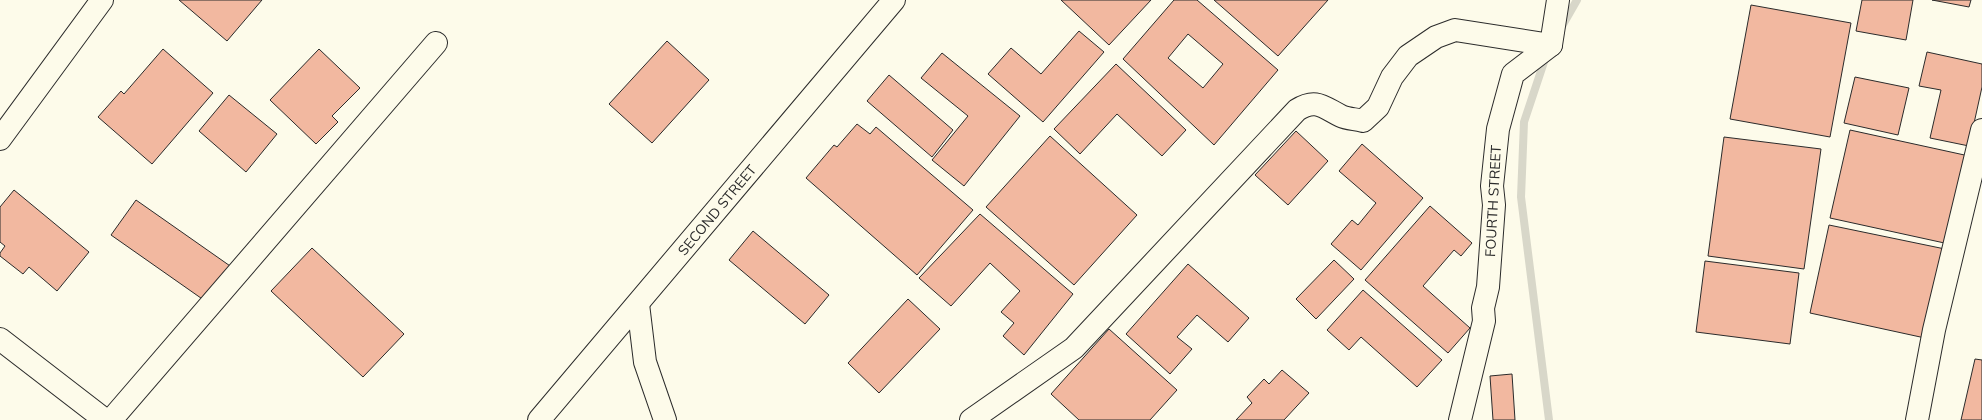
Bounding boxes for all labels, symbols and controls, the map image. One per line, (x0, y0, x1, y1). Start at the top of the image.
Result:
street label: FOURTH STREET (1481, 144, 1505, 258)
street label: SECOND STREET (674, 161, 761, 259)

